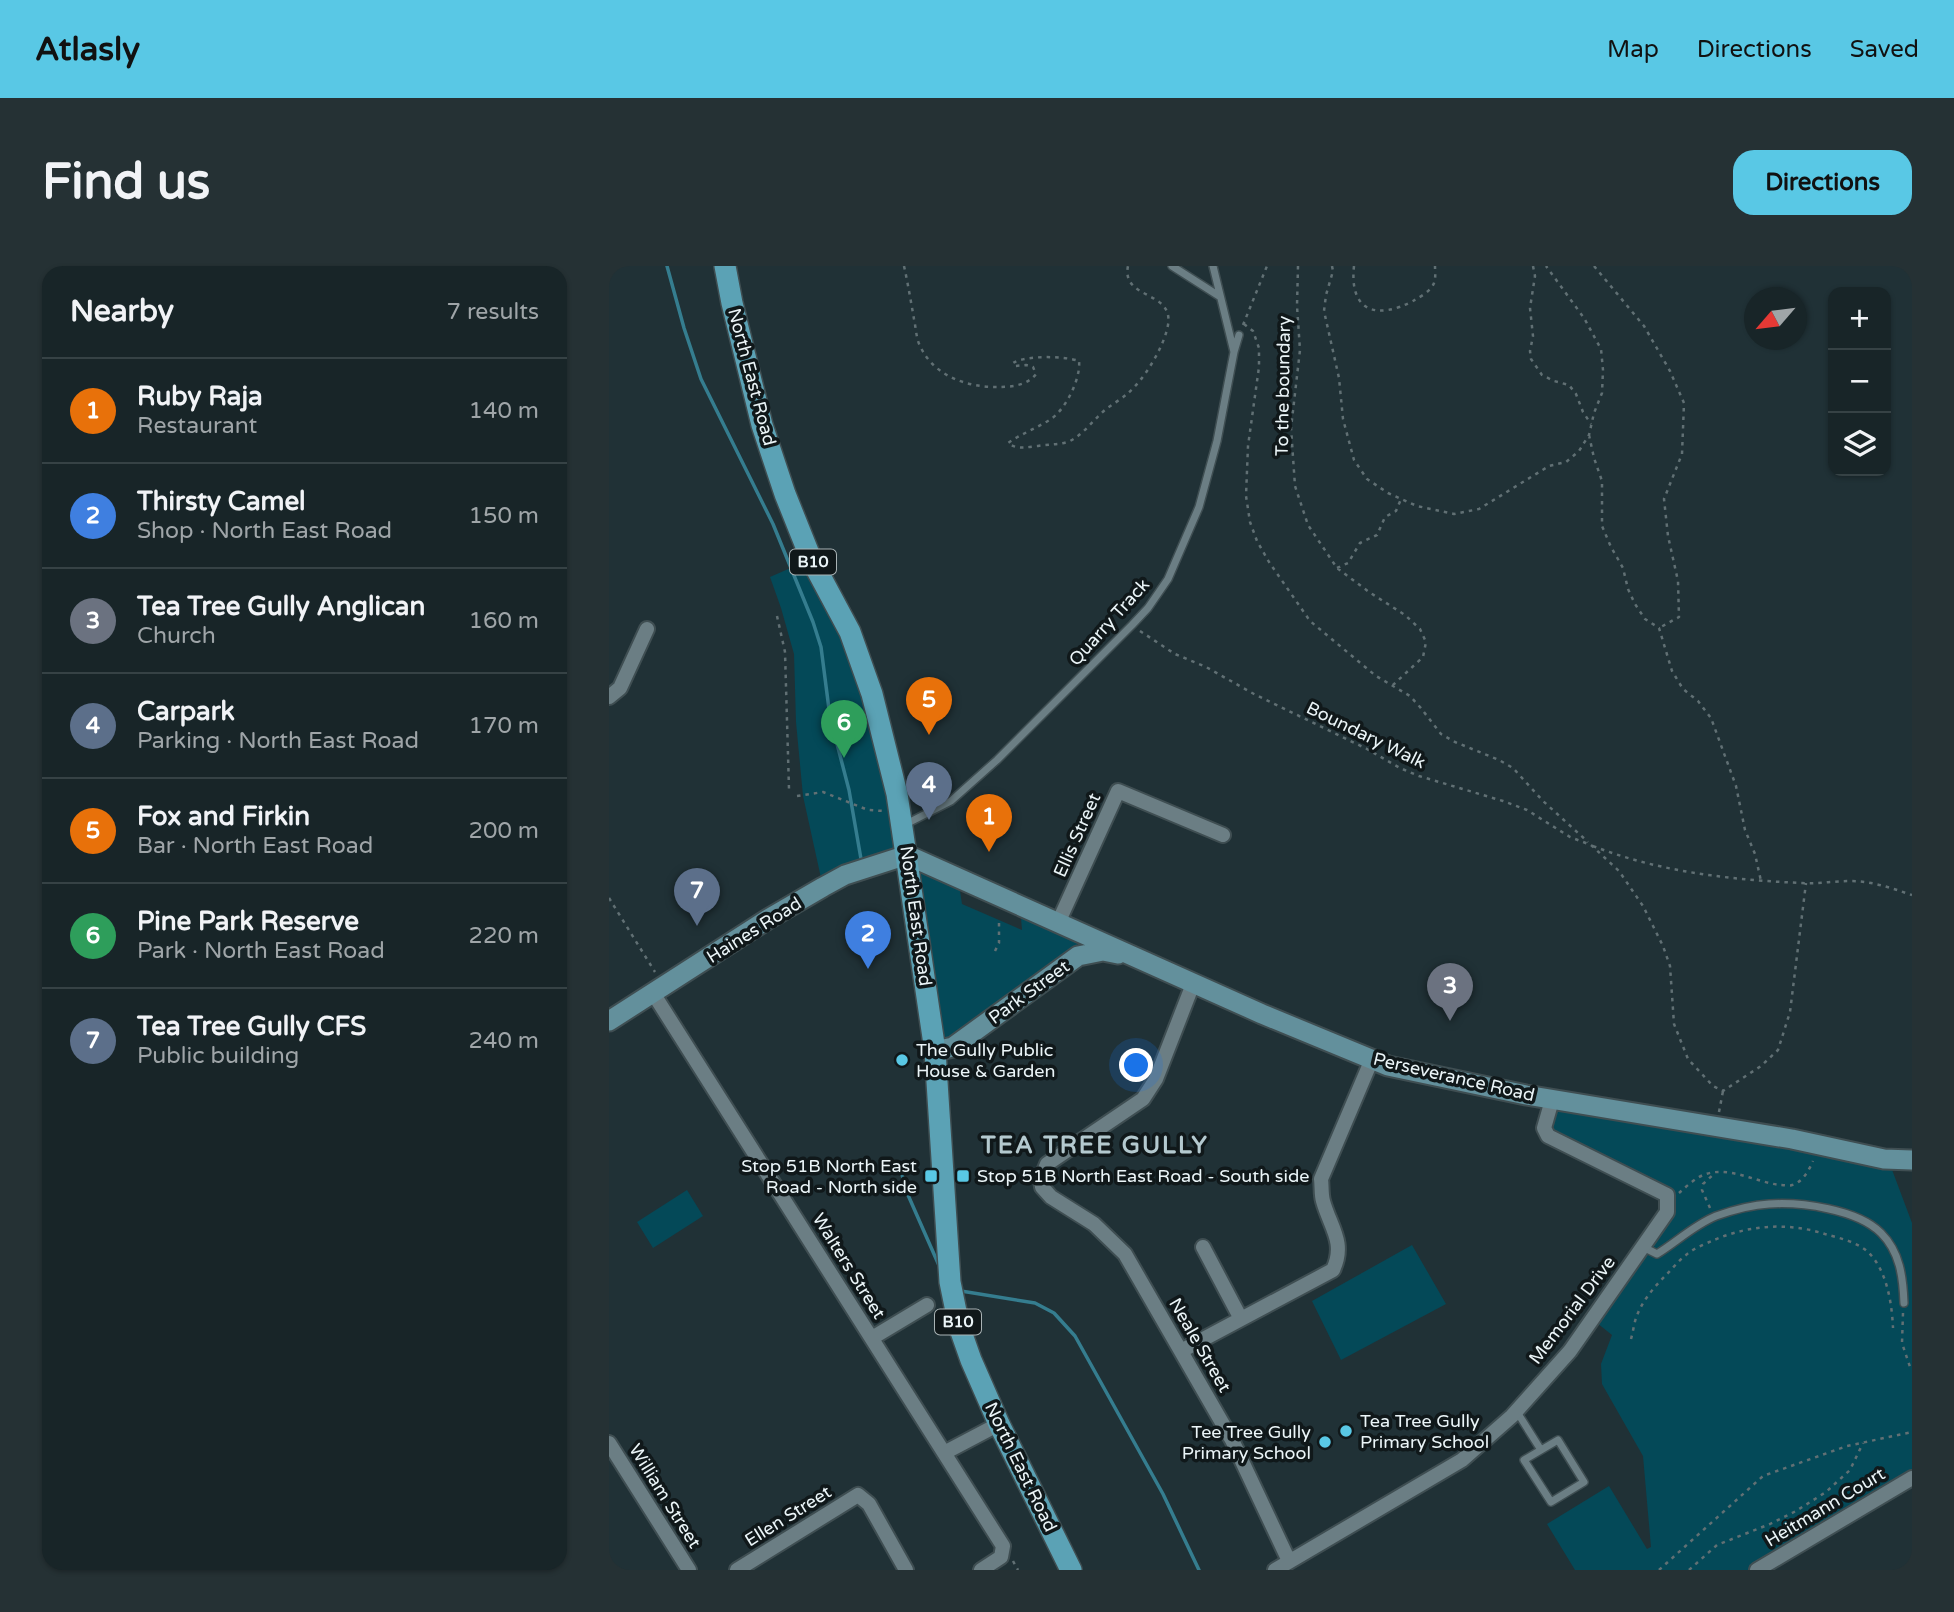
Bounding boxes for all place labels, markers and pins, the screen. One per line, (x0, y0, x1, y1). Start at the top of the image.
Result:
pin: 5 (906, 677, 952, 735)
pin: 6 (821, 700, 867, 758)
pin: 4 (906, 762, 952, 820)
pin: 1 (966, 794, 1012, 852)
pin: 7 (674, 868, 720, 926)
pin: 2 (845, 911, 891, 969)
pin: 3 (1427, 963, 1473, 1021)
place label: The Gully Public House & Garden (916, 1039, 1055, 1082)
marker: The Gully Public House & Garden (894, 1052, 910, 1068)
place label: Stop 51B North East Road - North side (741, 1155, 917, 1198)
place label: Stop 51B North East Road - South side (977, 1165, 1309, 1187)
marker: Stop 51B North East Road - North side (923, 1168, 939, 1184)
marker: Stop 51B North East Road - South side (955, 1168, 971, 1184)
place label: Tea Tree Gully Primary School (1360, 1410, 1489, 1453)
place label: Tee Tree Gully Primary School (1182, 1421, 1311, 1464)
marker: Tea Tree Gully Primary School (1338, 1423, 1354, 1439)
marker: Tee Tree Gully Primary School (1317, 1434, 1333, 1450)

